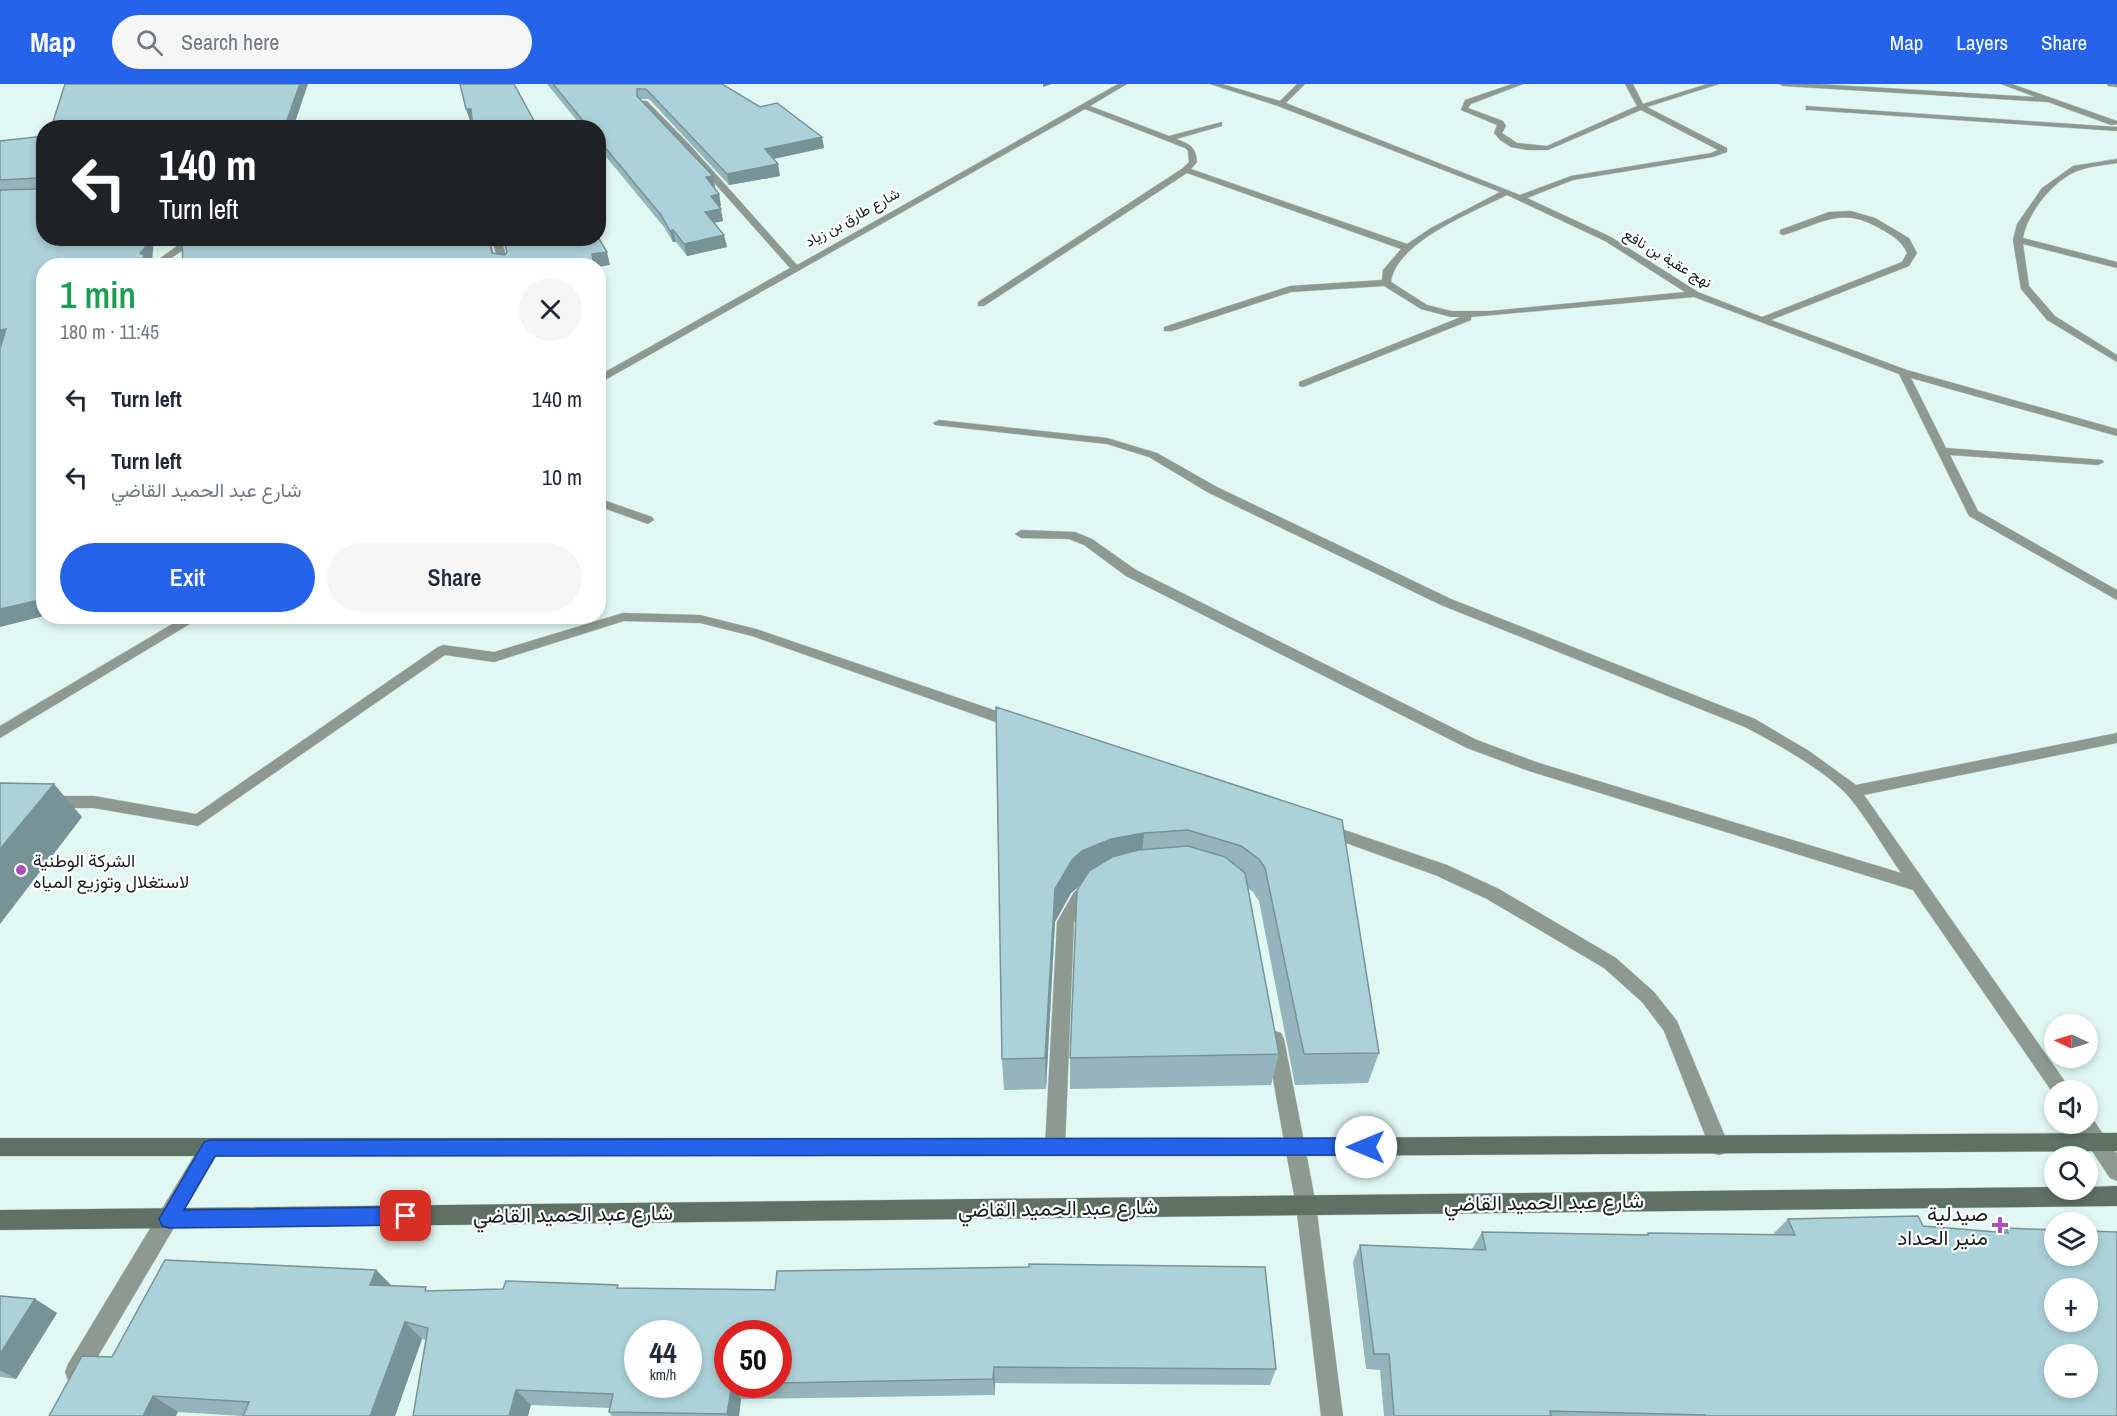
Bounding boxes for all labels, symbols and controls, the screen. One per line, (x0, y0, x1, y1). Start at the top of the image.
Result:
search box (112, 15, 532, 69)
text: Map (30, 23, 76, 61)
icon: search (133, 26, 166, 59)
text: Search here (181, 27, 279, 57)
text: Map (1890, 28, 1923, 57)
text: Layers (1956, 28, 2008, 57)
text: Share (2041, 28, 2087, 57)
text: 140 m (159, 137, 257, 193)
icon: left (60, 144, 138, 222)
street label: شارع طارق بن زياد (801, 182, 904, 253)
text: Turn left (159, 191, 238, 227)
street label: نهج عقبة بن نافع (1619, 223, 1716, 294)
text: 1 min (60, 271, 136, 319)
button: close (519, 278, 582, 341)
text: 180 m · 11:45 (60, 318, 159, 345)
icon: left (60, 383, 93, 416)
text: Turn left (111, 384, 182, 414)
text: 140 m (532, 384, 582, 414)
text: Turn left (111, 446, 182, 476)
icon: left (60, 461, 93, 494)
text: 10 m (542, 462, 582, 492)
text: شارع عبد الحميد القاضي (111, 476, 302, 503)
button: Exit (60, 543, 315, 612)
button: Share (327, 543, 582, 612)
place label: الشركة الوطنية لاستغلال وتوزيع المياه (33, 848, 189, 894)
marker: الشركة الوطنية لاستغلال وتوزيع المياه (14, 863, 28, 877)
north arrow (2044, 1014, 2098, 1068)
map controls (2044, 1014, 2098, 1398)
button: sound (2044, 1080, 2098, 1134)
position arrow (1334, 1115, 1398, 1179)
button: search (2044, 1146, 2098, 1200)
street label: شارع عبد الحميد القاضي (1444, 1186, 1644, 1221)
pin (380, 1190, 431, 1241)
street label: شارع عبد الحميد القاضي (958, 1192, 1158, 1227)
street label: شارع عبد الحميد القاضي (473, 1198, 673, 1233)
icon: arrive (389, 1199, 422, 1232)
place label: صيدلية منير الحداد (1897, 1199, 1988, 1252)
button: layers (2044, 1212, 2098, 1266)
marker: صيدلية منير الحداد (1993, 1218, 2007, 1232)
button: + (2044, 1278, 2098, 1332)
speed limit sign: 50 (714, 1320, 792, 1398)
text: 44 (649, 1332, 677, 1372)
button: − (2044, 1344, 2098, 1398)
text: km/h (650, 1364, 676, 1385)

